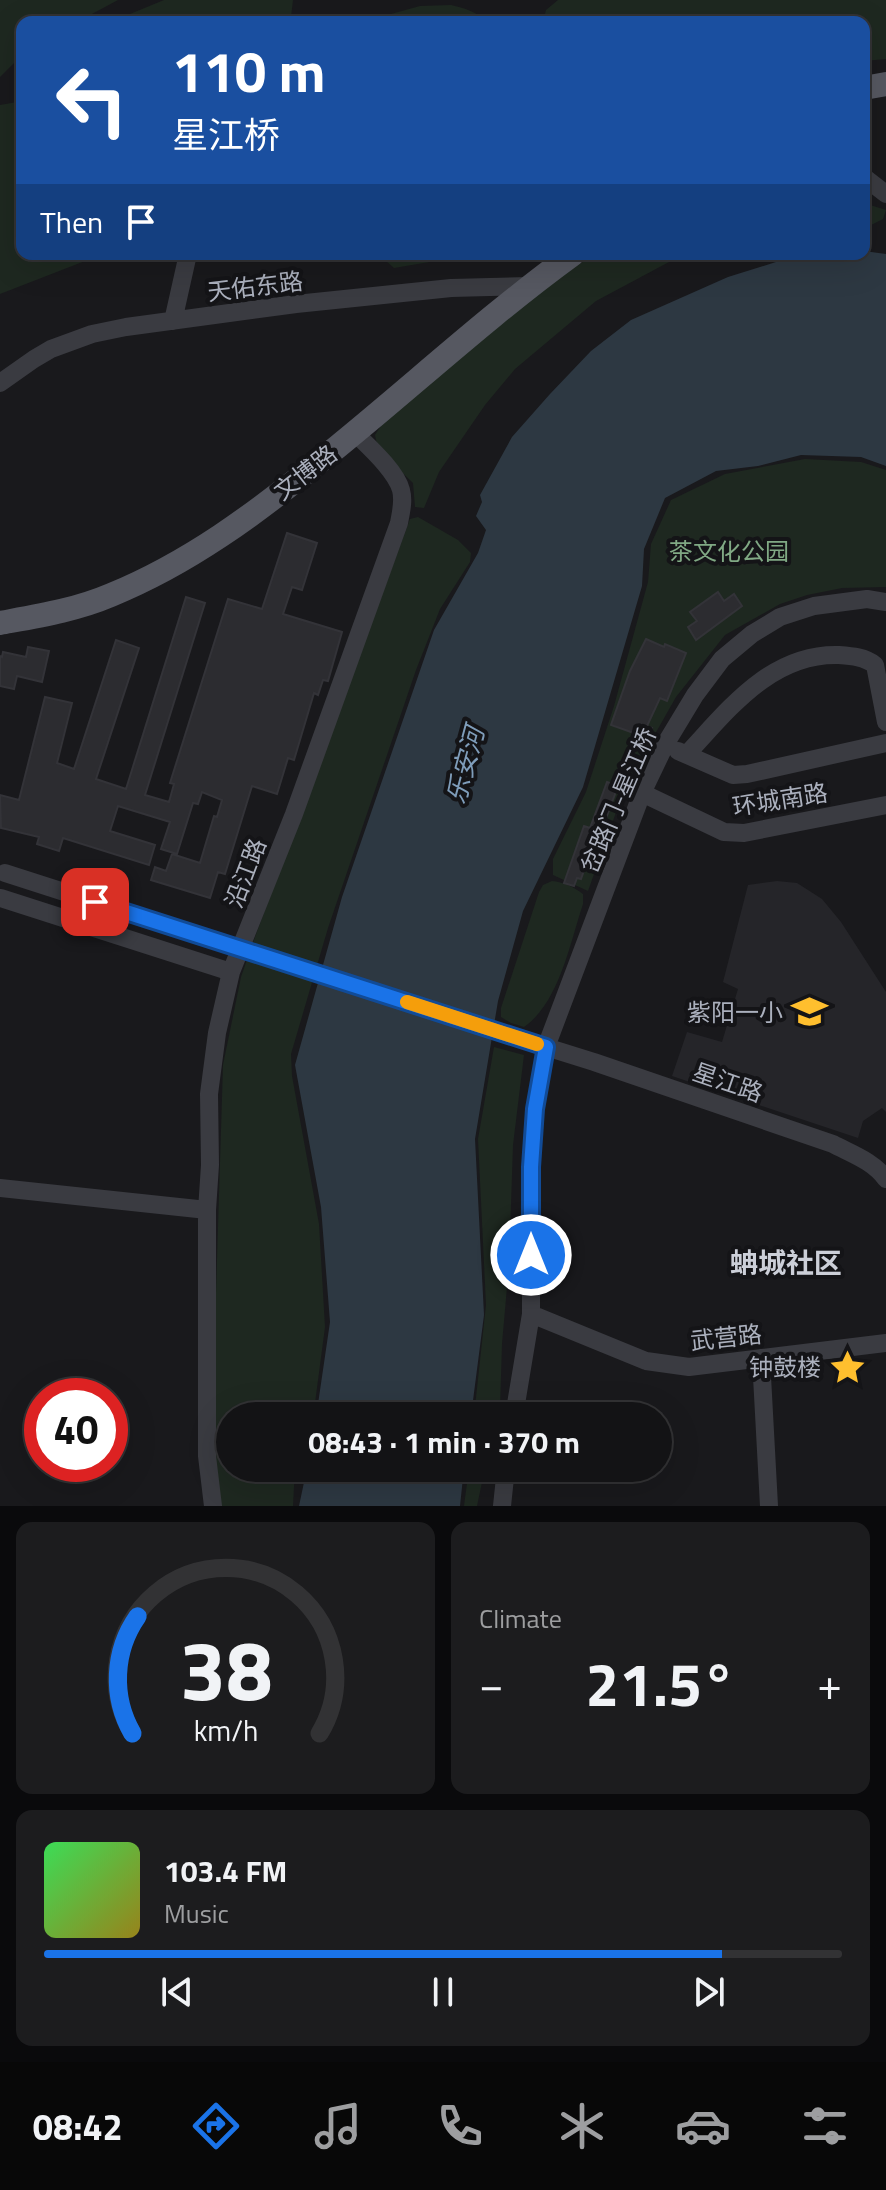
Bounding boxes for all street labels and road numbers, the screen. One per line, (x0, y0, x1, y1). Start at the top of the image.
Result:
street label: 天佑东路 (205, 262, 305, 310)
street label: 文博路 (266, 436, 344, 508)
street label: 岔路门-星江桥 (571, 722, 665, 878)
street label: 环城南路 (730, 774, 830, 824)
street label: 沿江路 (215, 833, 275, 913)
street label: 星江路 (688, 1053, 768, 1111)
street label: 武营路 (688, 1315, 764, 1359)

